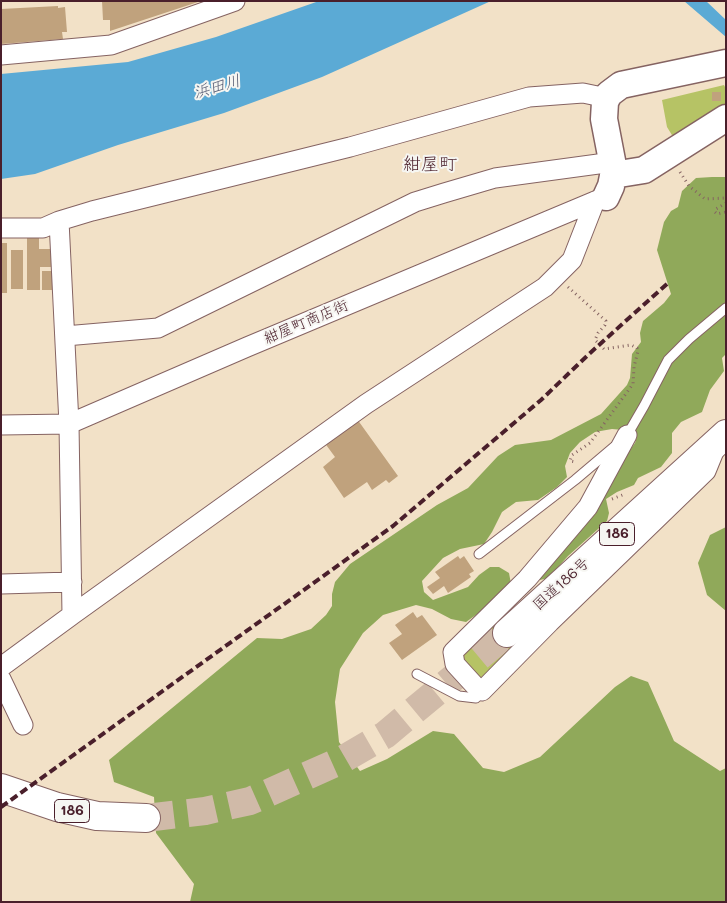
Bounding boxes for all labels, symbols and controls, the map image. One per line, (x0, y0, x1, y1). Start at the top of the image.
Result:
water label: 浜田川 (191, 71, 243, 103)
district label: 紺屋町 (403, 153, 457, 175)
street label: 紺屋町商店街 (261, 296, 351, 348)
road number: 186 (600, 522, 634, 546)
street label: 国道186号 (529, 554, 593, 614)
road number: 186 (54, 799, 90, 822)

